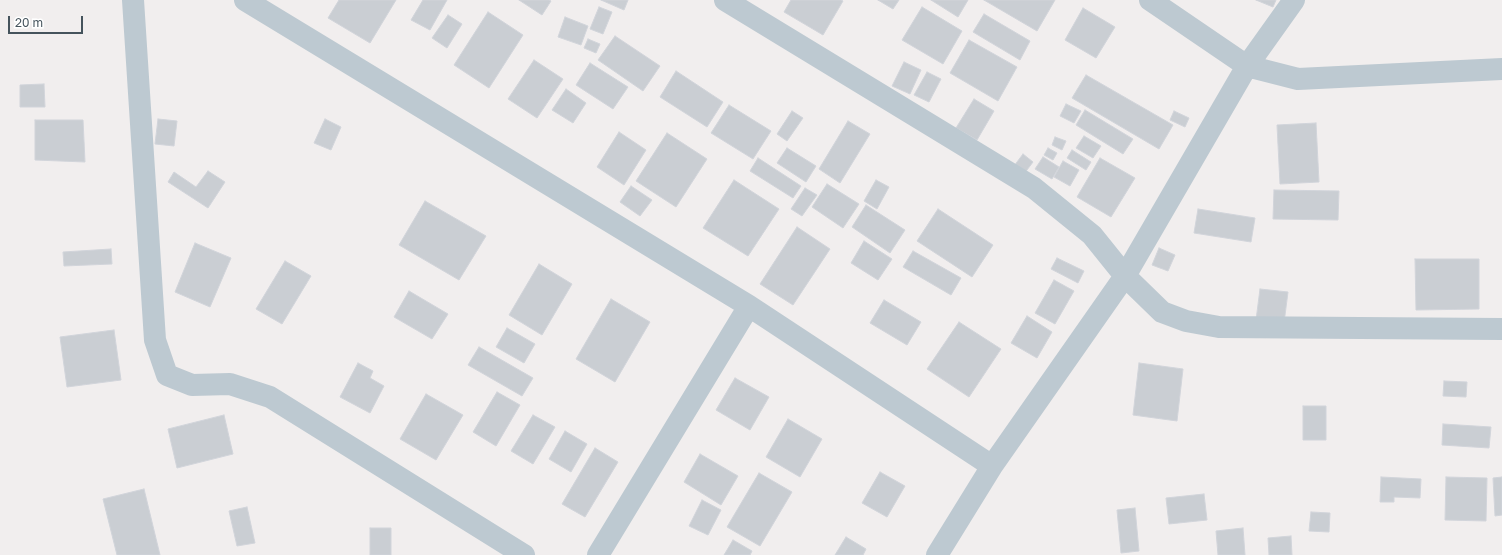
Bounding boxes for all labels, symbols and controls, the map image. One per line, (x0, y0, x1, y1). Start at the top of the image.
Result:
scale bar (10, 8, 85, 34)
text: 20 m (15, 15, 43, 30)

